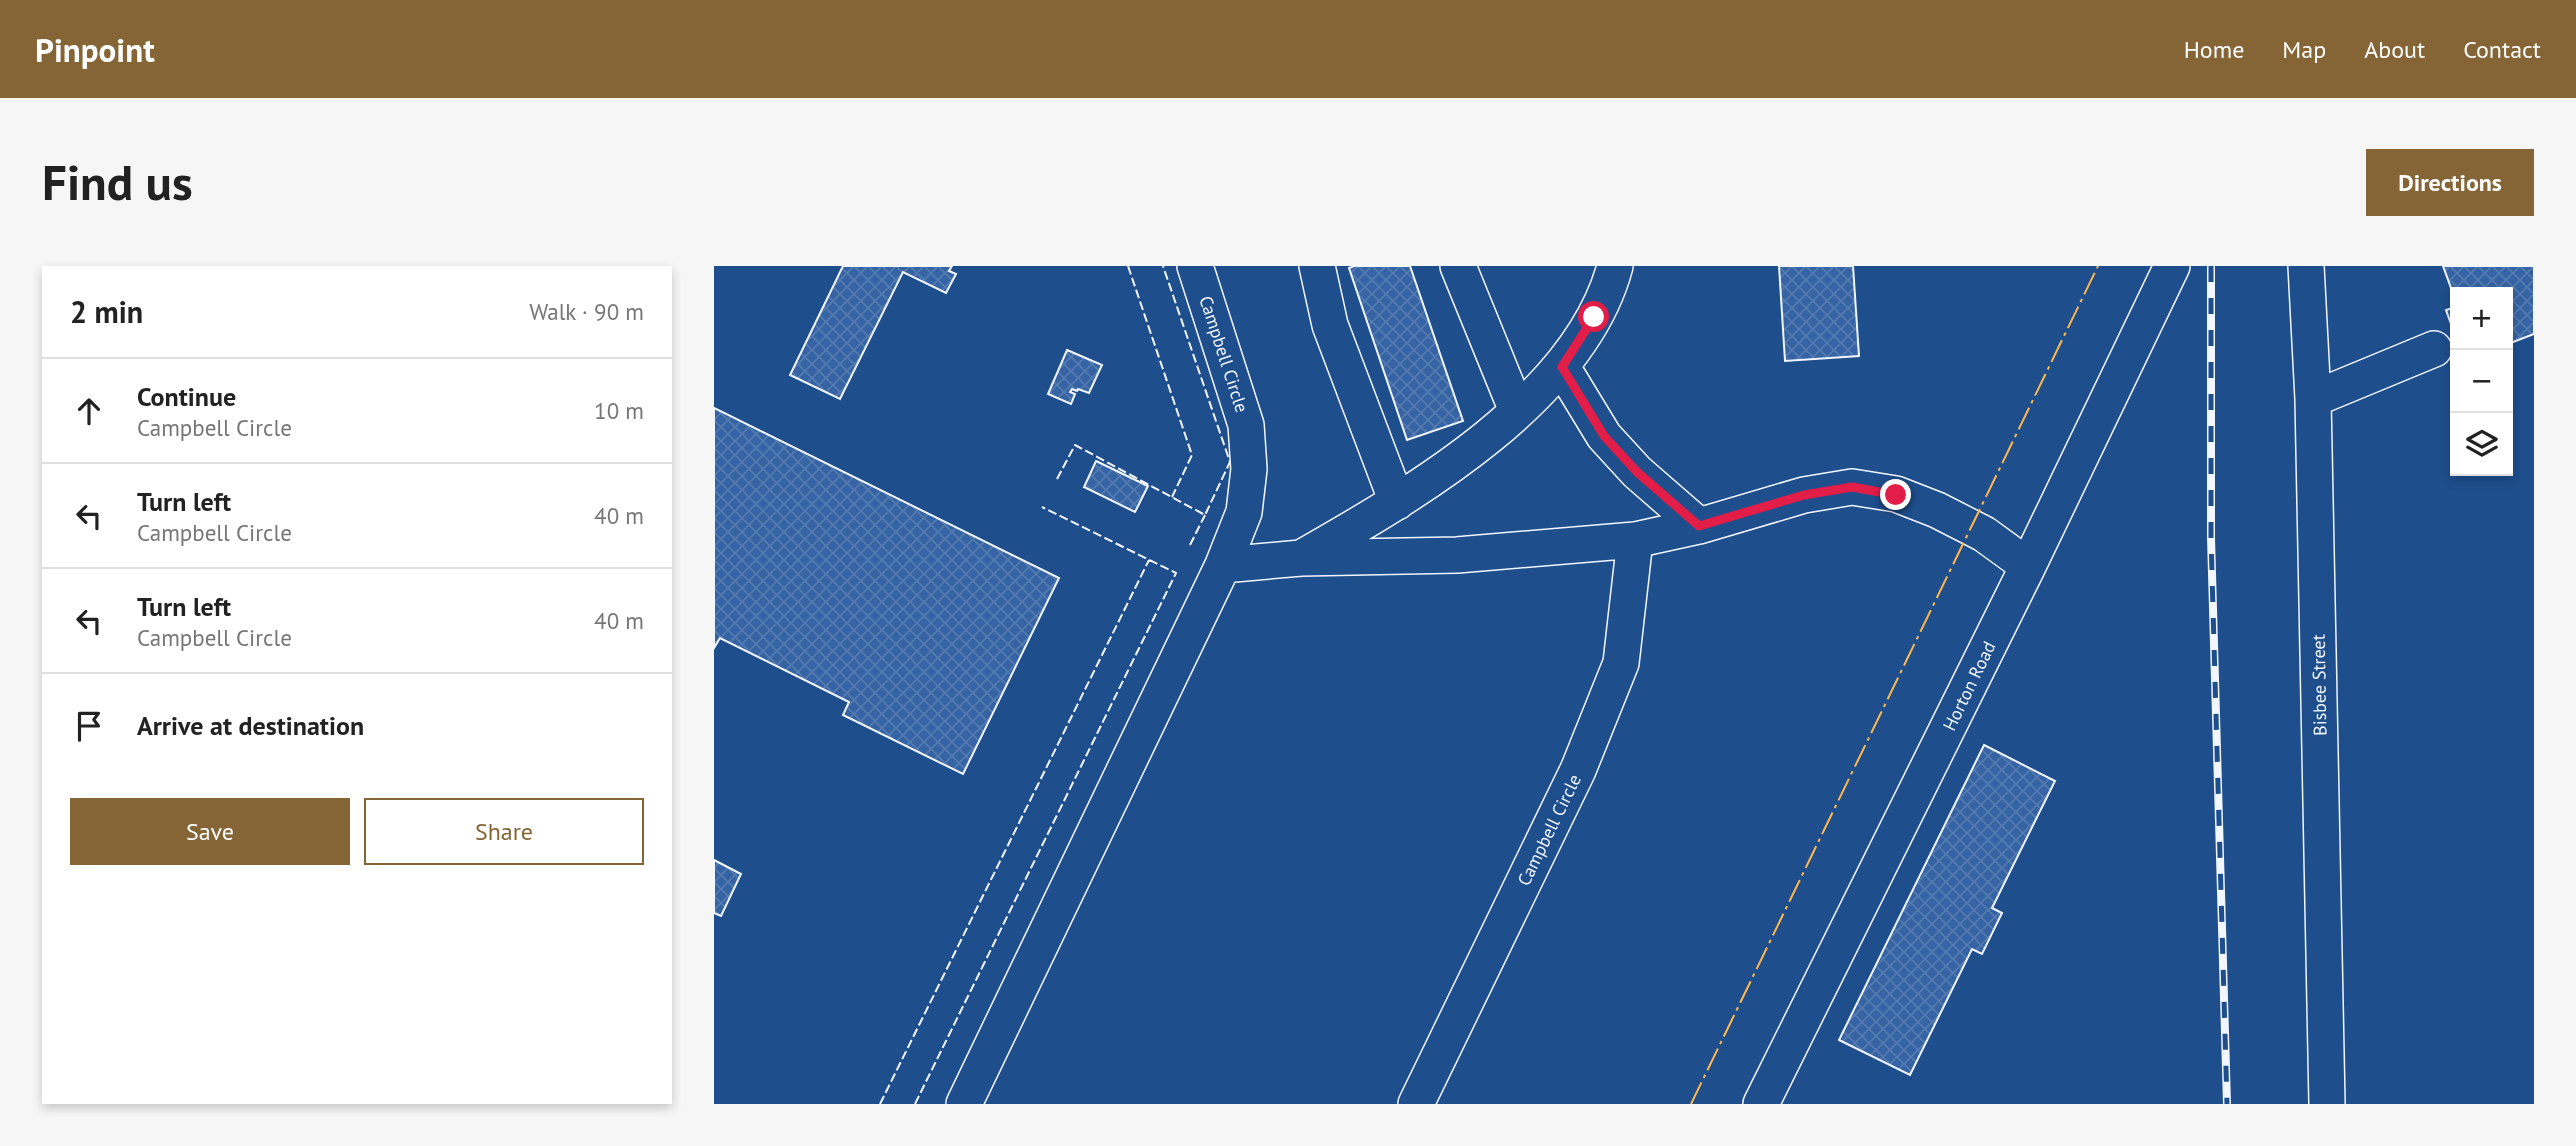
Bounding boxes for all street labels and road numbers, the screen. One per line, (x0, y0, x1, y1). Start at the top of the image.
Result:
street label: Campbell Circle (1194, 293, 1254, 415)
street label: Bisbee Street (2307, 634, 2331, 736)
street label: Horton Road (1937, 637, 2001, 735)
street label: Campbell Circle (1512, 770, 1586, 890)

